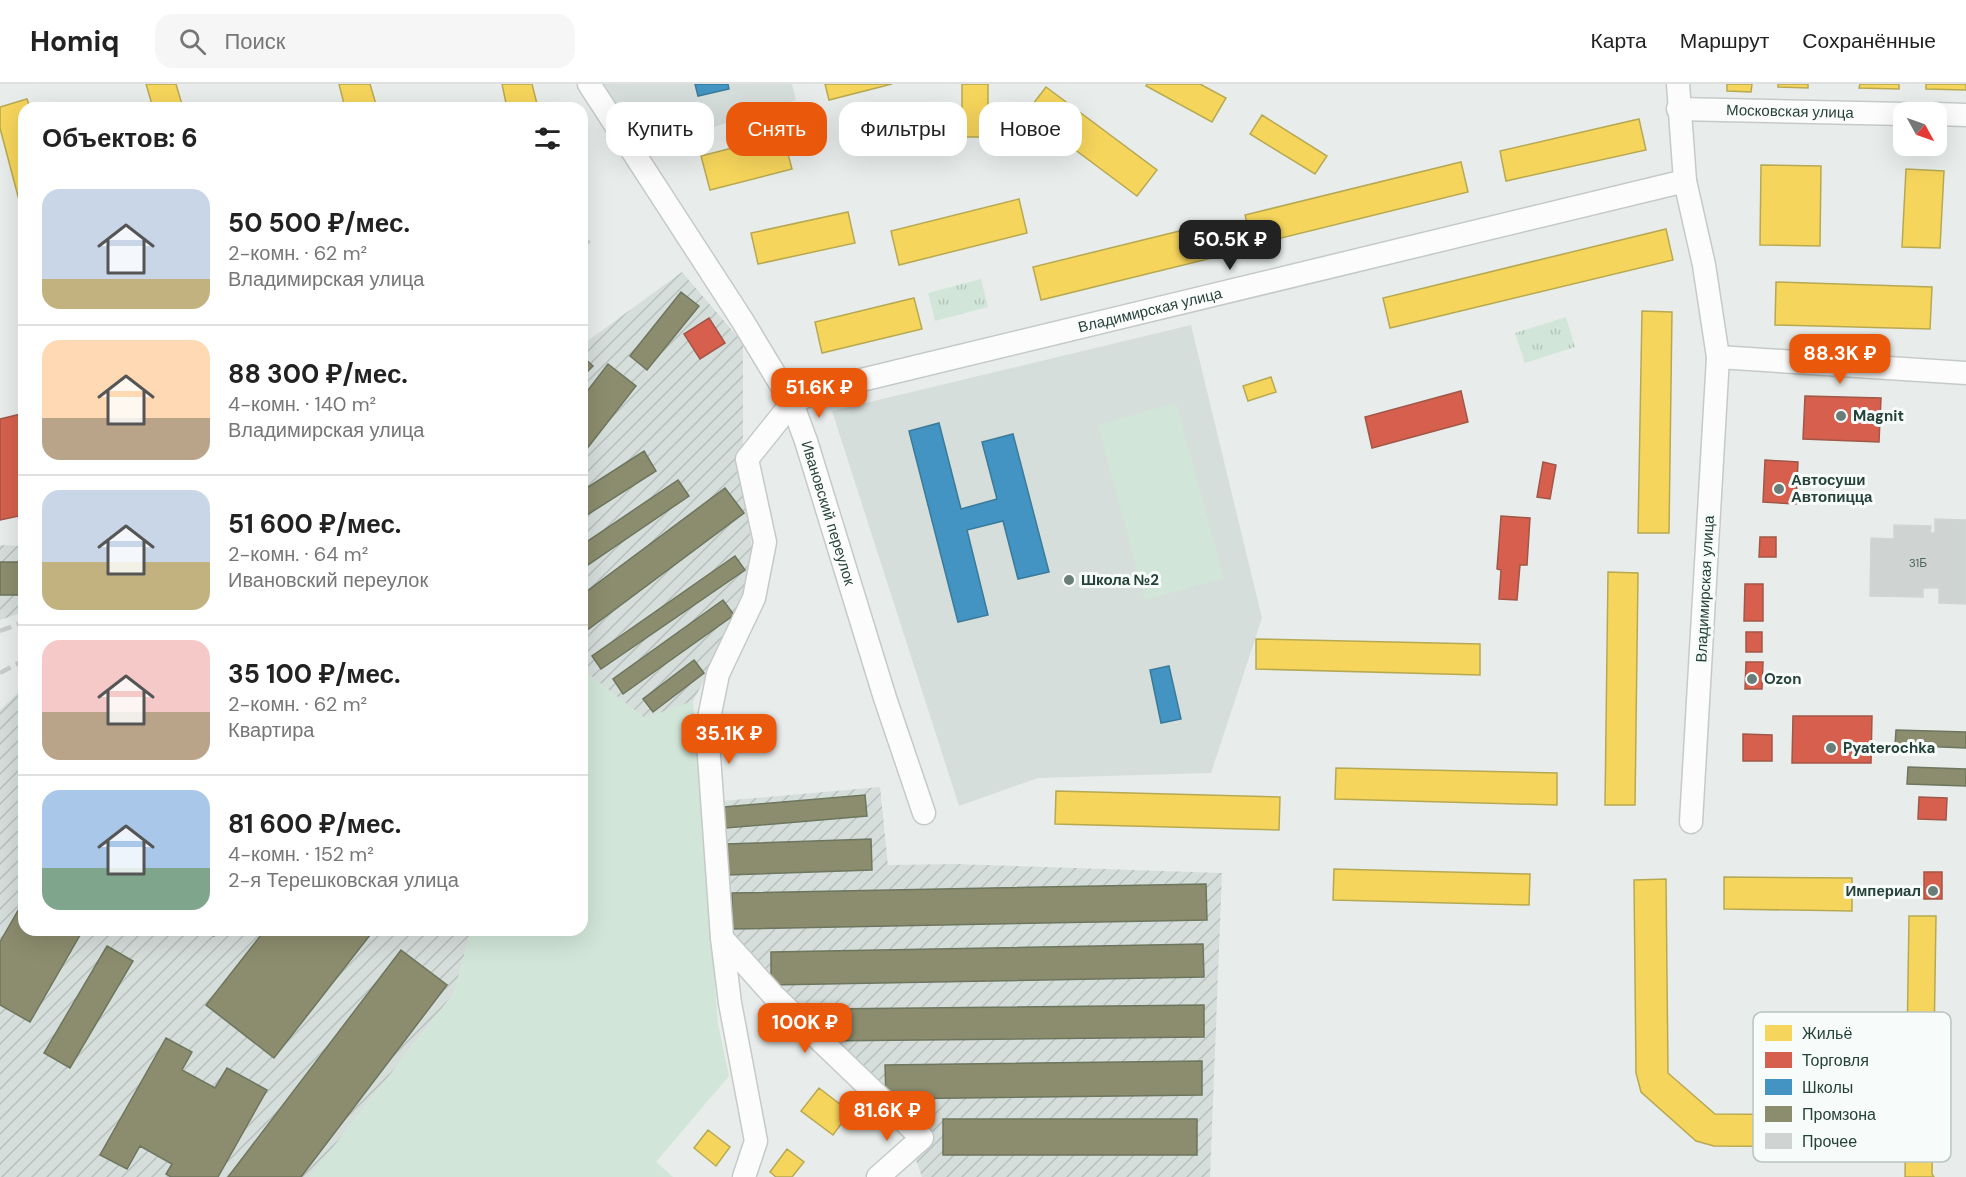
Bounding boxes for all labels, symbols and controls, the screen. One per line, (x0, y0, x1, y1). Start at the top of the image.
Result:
search box (155, 14, 575, 68)
text: Homiq (30, 23, 119, 60)
icon: search (176, 25, 209, 58)
text: Поиск (224, 27, 285, 56)
text: Карта (1591, 27, 1647, 55)
text: Маршрут (1680, 27, 1769, 55)
text: Сохранённые (1802, 27, 1936, 55)
street label: Московская улица (1726, 100, 1855, 123)
chip: Купить (606, 102, 714, 156)
chip: Снять (726, 102, 827, 156)
chip: Фильтры (839, 102, 967, 156)
chip: Новое (979, 102, 1082, 156)
north arrow (1893, 102, 1947, 156)
map controls (1893, 102, 1947, 156)
text: Объектов: 6 (42, 121, 198, 155)
icon: filters (531, 122, 564, 155)
text: 50 500 ₽/мес. (228, 206, 410, 240)
icon: home (90, 213, 162, 285)
pin: 50.5K ₽ (1175, 220, 1285, 271)
text: 50.5K ₽ (1193, 226, 1267, 252)
text: 2-комн. · 62 m² (228, 240, 367, 266)
text: Владимирская улица (228, 266, 424, 292)
street label: Владимирская улица (1076, 283, 1225, 337)
pin: 88.3K ₽ (1785, 334, 1895, 385)
text: 88.3K ₽ (1803, 340, 1877, 366)
text: 88 300 ₽/мес. (228, 357, 408, 391)
icon: home (90, 364, 162, 436)
pin: 51.6K ₽ (764, 368, 874, 419)
text: 51.6K ₽ (785, 374, 853, 400)
text: 4-комн. · 140 m² (228, 391, 376, 417)
place label: Magnit (1853, 406, 1904, 426)
marker: Magnit (1834, 409, 1848, 423)
text: Владимирская улица (228, 417, 424, 443)
street label: Ивановский переулок (797, 438, 860, 588)
place label: Автосуши Автопицца (1791, 470, 1873, 507)
marker: Автосуши Автопицца (1772, 482, 1786, 496)
text: 51 600 ₽/мес. (228, 507, 401, 541)
icon: home (90, 514, 162, 586)
street label: Владимирская улица (1691, 514, 1719, 663)
text: 2-комн. · 64 m² (228, 541, 368, 567)
house number: 31Б (1909, 555, 1927, 571)
text: Ивановский переулок (228, 567, 428, 593)
place label: Школа №2 (1081, 570, 1159, 590)
marker: Школа №2 (1062, 573, 1076, 587)
text: 35 100 ₽/мес. (228, 657, 401, 691)
icon: home (90, 664, 162, 736)
place label: Ozon (1764, 669, 1802, 689)
marker: Ozon (1745, 672, 1759, 686)
text: 2-комн. · 62 m² (228, 691, 367, 717)
pin: 35.1K ₽ (674, 714, 784, 765)
text: Квартира (228, 717, 314, 743)
text: 35.1K ₽ (695, 720, 763, 746)
place label: Pyaterochka (1843, 738, 1935, 758)
marker: Pyaterochka (1824, 741, 1838, 755)
text: 81 600 ₽/мес. (228, 807, 401, 841)
icon: home (90, 814, 162, 886)
text: 4-комн. · 152 m² (228, 841, 374, 867)
text: 2-я Терешковская улица (228, 867, 459, 893)
place label: Империал (1845, 881, 1921, 901)
marker: Империал (1926, 884, 1940, 898)
pin: 100K ₽ (756, 1003, 854, 1054)
text: 100K ₽ (772, 1009, 838, 1035)
legend (1753, 1012, 1951, 1162)
text: Жильё (1802, 1023, 1852, 1044)
text: Торговля (1802, 1050, 1869, 1071)
text: Школы (1802, 1077, 1853, 1098)
pin: 81.6K ₽ (832, 1091, 942, 1142)
text: 81.6K ₽ (853, 1097, 921, 1123)
text: Промзона (1802, 1104, 1876, 1125)
text: Прочее (1802, 1131, 1857, 1152)

